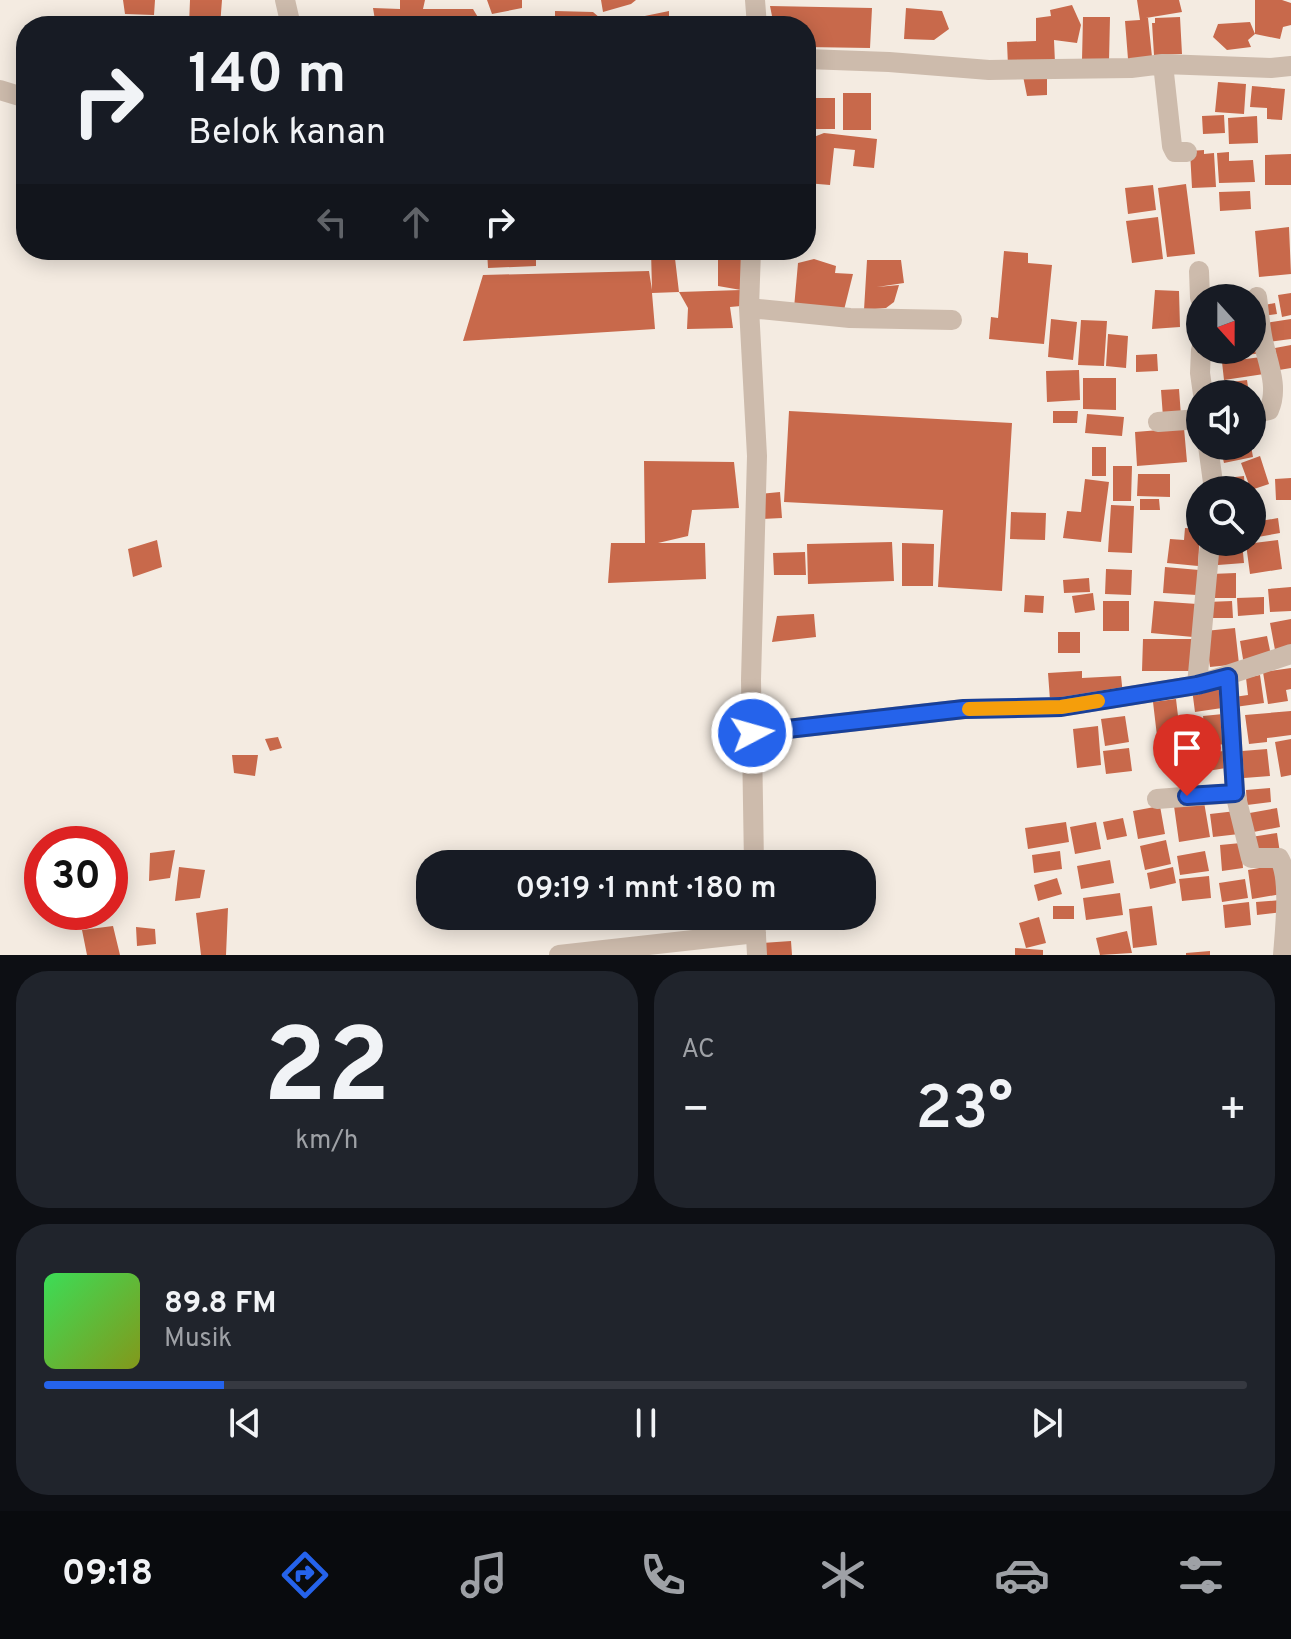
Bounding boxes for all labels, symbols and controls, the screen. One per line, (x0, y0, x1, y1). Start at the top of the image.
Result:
text: 140 m (188, 42, 346, 112)
icon: right (56, 48, 160, 152)
text: Belok kanan (188, 111, 386, 157)
icon: left (310, 200, 354, 244)
icon: ahead (394, 200, 438, 244)
icon: right (478, 200, 522, 244)
north arrow (1186, 284, 1266, 364)
map controls (1186, 284, 1266, 556)
button: sound (1186, 380, 1266, 460)
button: search (1186, 476, 1266, 556)
position arrow (710, 691, 794, 775)
pin (1153, 714, 1221, 796)
icon: arrive (1165, 726, 1209, 770)
speed limit sign: 30 (24, 826, 128, 930)
text: 09:19 · 1 mnt · 180 m (515, 871, 777, 908)
text: 22 (263, 1007, 390, 1139)
text: AC (682, 1034, 715, 1067)
text: 23° (915, 1074, 1013, 1150)
text: − (682, 1084, 710, 1140)
text: + (1219, 1084, 1247, 1140)
text: km/h (295, 1125, 358, 1158)
text: 89.8 FM (164, 1286, 276, 1323)
text: Musik (164, 1323, 232, 1356)
icon: previous (223, 1401, 267, 1445)
icon: pause (624, 1401, 668, 1445)
icon: next (1025, 1401, 1069, 1445)
icon: directions (277, 1547, 333, 1603)
icon: music (456, 1547, 512, 1603)
icon: phone (635, 1547, 691, 1603)
icon: climate (815, 1547, 871, 1603)
icon: car (994, 1547, 1050, 1603)
icon: filters (1173, 1547, 1229, 1603)
text: 09:18 (62, 1552, 153, 1598)

